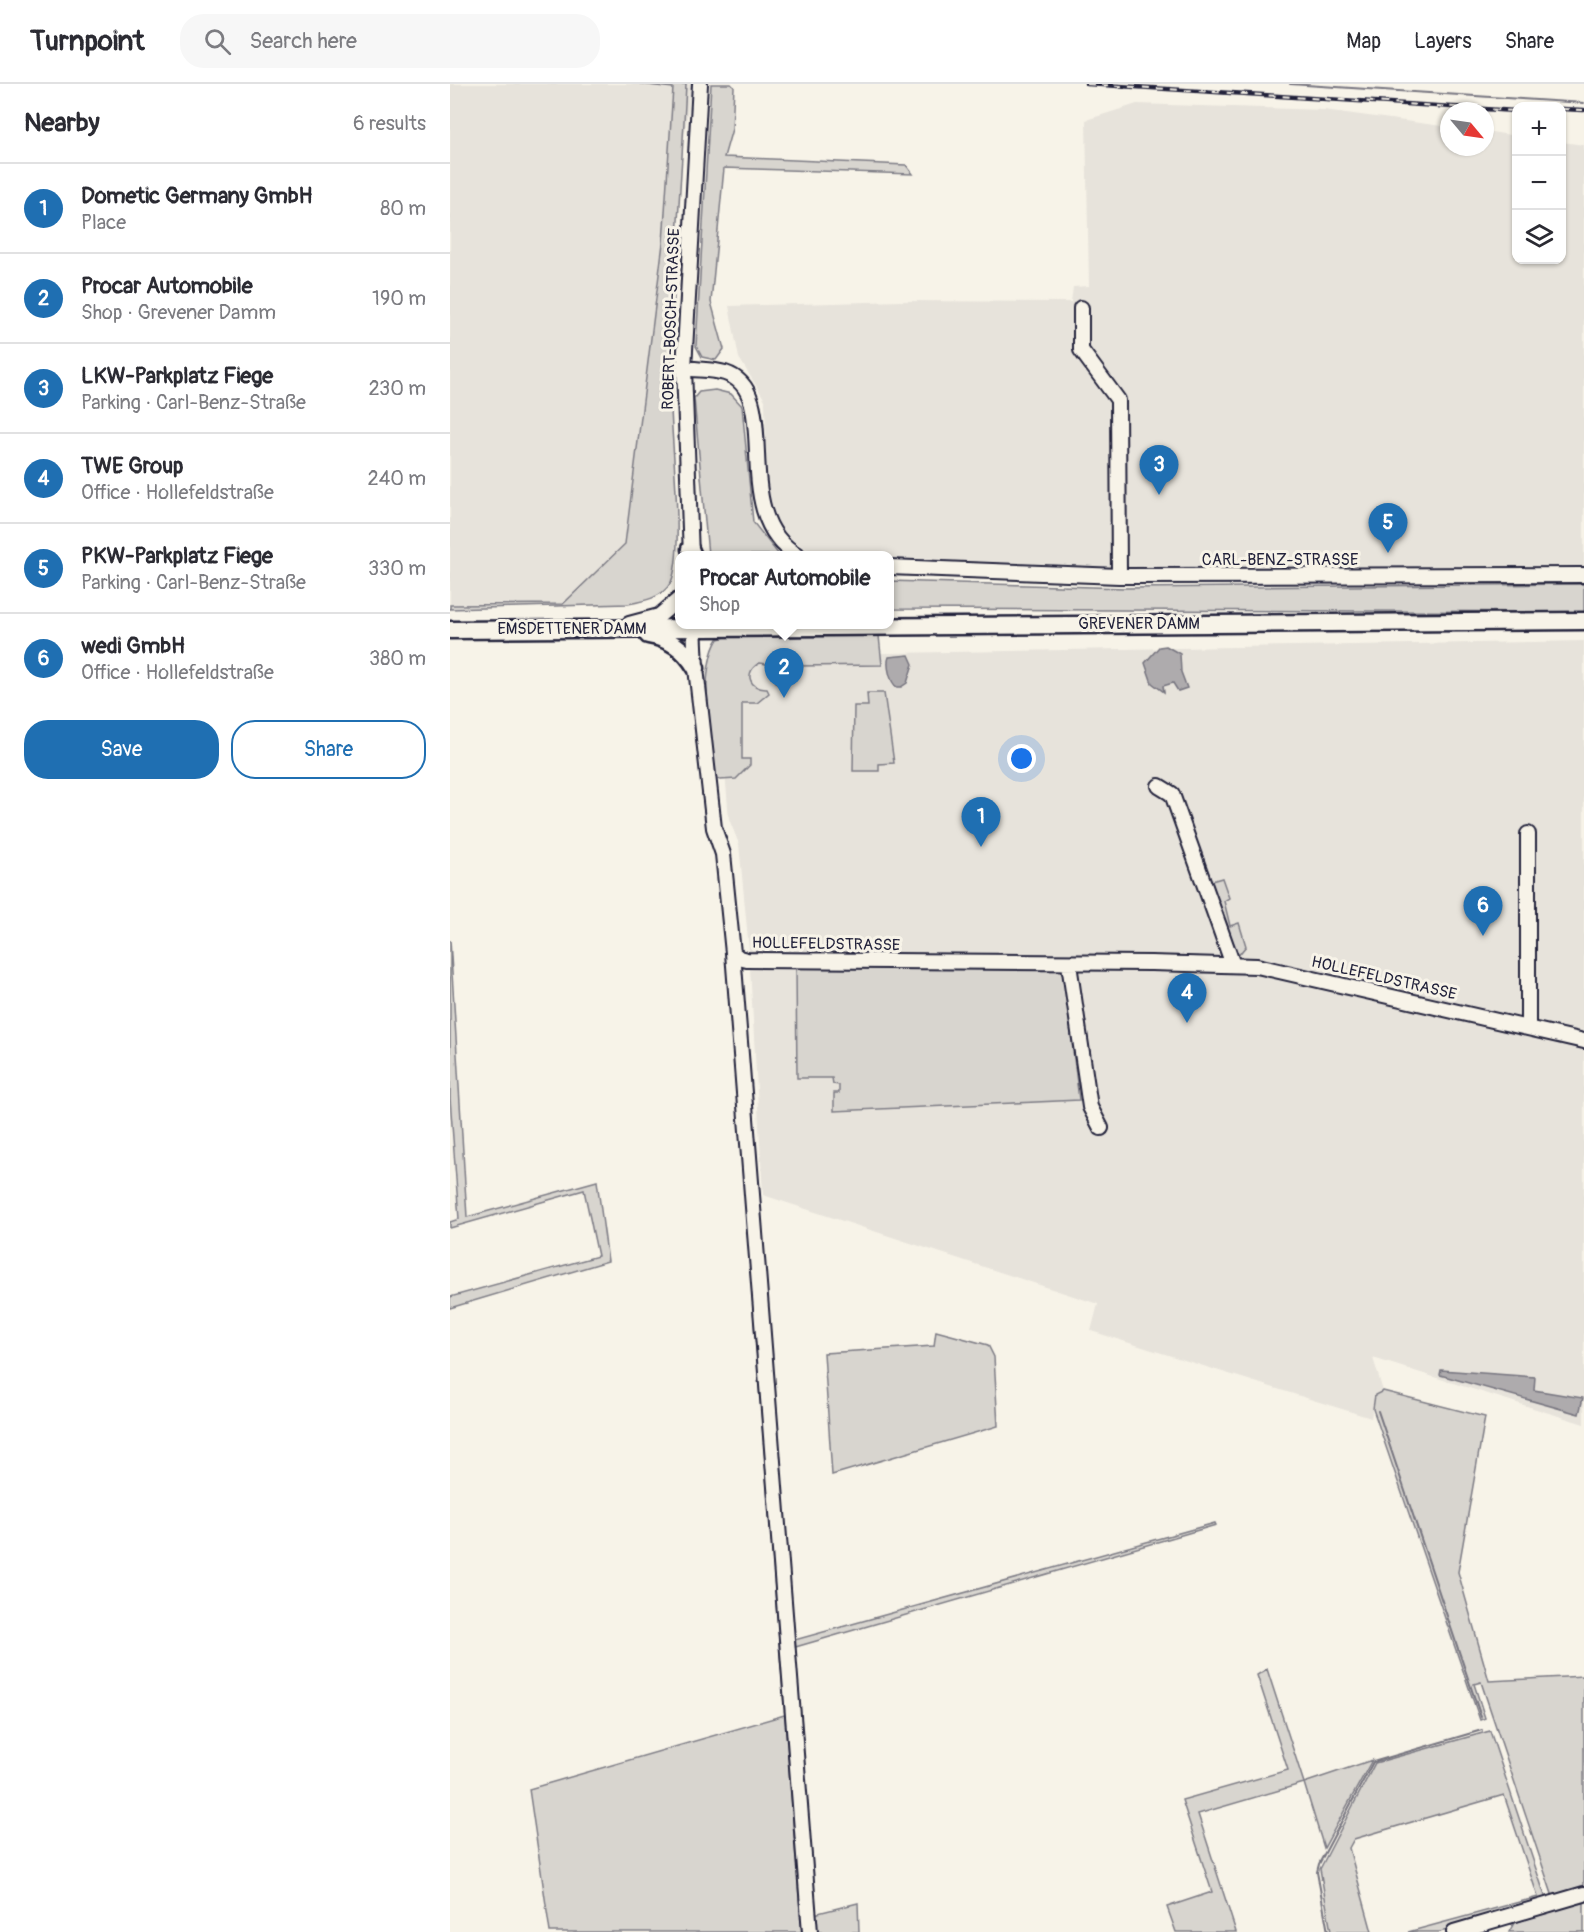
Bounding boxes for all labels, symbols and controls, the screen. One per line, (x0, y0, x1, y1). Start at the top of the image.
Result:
search box (180, 14, 600, 68)
text: Turnpoint (30, 24, 144, 59)
icon: search (201, 25, 234, 58)
text: Search here (249, 27, 357, 55)
text: Map (1346, 28, 1381, 55)
text: Layers (1414, 28, 1472, 55)
text: Share (1505, 28, 1554, 55)
north arrow (1440, 102, 1494, 156)
map controls (1512, 102, 1566, 264)
button: + (1512, 102, 1566, 156)
text: Nearby (24, 107, 100, 139)
text: 6 results (353, 111, 426, 136)
button: − (1512, 156, 1566, 210)
text: Dometic Germany GmbH (81, 182, 313, 210)
text: 1 (40, 196, 47, 221)
text: 80 m (380, 196, 426, 221)
text: Place (81, 210, 126, 235)
button: layers (1512, 210, 1566, 264)
street label: ROBERT-BOSCH-STRASSE (658, 228, 684, 410)
text: Procar Automobile (81, 272, 253, 300)
text: 2 (38, 286, 49, 311)
text: 190 m (372, 286, 426, 311)
text: Shop · Grevener Damm (81, 300, 276, 325)
text: LKW-Parkplatz Fiege (81, 362, 273, 390)
text: 3 (38, 376, 49, 401)
text: 230 m (369, 376, 426, 401)
text: Parking · Carl-Benz-Straße (81, 390, 306, 415)
pin: 3 (1140, 446, 1178, 495)
text: TWE Group (81, 452, 183, 480)
text: 4 (38, 466, 49, 491)
text: 240 m (367, 466, 426, 491)
text: Office · Hollefeldstraße (81, 480, 274, 505)
pin: 5 (1368, 504, 1408, 553)
text: PKW-Parkplatz Fiege (81, 542, 273, 570)
street label: CARL-BENZ-STRASSE (1202, 550, 1358, 570)
popup (675, 551, 894, 629)
text: 5 (38, 556, 49, 581)
text: 330 m (368, 556, 426, 581)
text: Procar Automobile (699, 564, 870, 592)
text: Parking · Carl-Benz-Straße (81, 570, 306, 595)
text: Shop (699, 592, 740, 617)
street label: GREVENER DAMM (1078, 614, 1200, 634)
street label: EMSDETTENER DAMM (497, 619, 647, 639)
text: wedi GmbH (81, 632, 185, 660)
text: 6 (38, 646, 49, 671)
text: 380 m (369, 646, 426, 671)
pin: 2 (764, 648, 804, 698)
text: Office · Hollefeldstraße (81, 660, 274, 685)
button: Save (24, 720, 219, 779)
button: Share (231, 720, 426, 779)
your location (1007, 744, 1036, 773)
pin: 1 (962, 798, 1000, 847)
pin: 6 (1464, 886, 1502, 936)
street label: HOLLEFELDSTRASSE (752, 933, 900, 955)
street label: HOLLEFELDSTRASSE (1309, 952, 1459, 1004)
pin: 4 (1168, 974, 1206, 1023)

